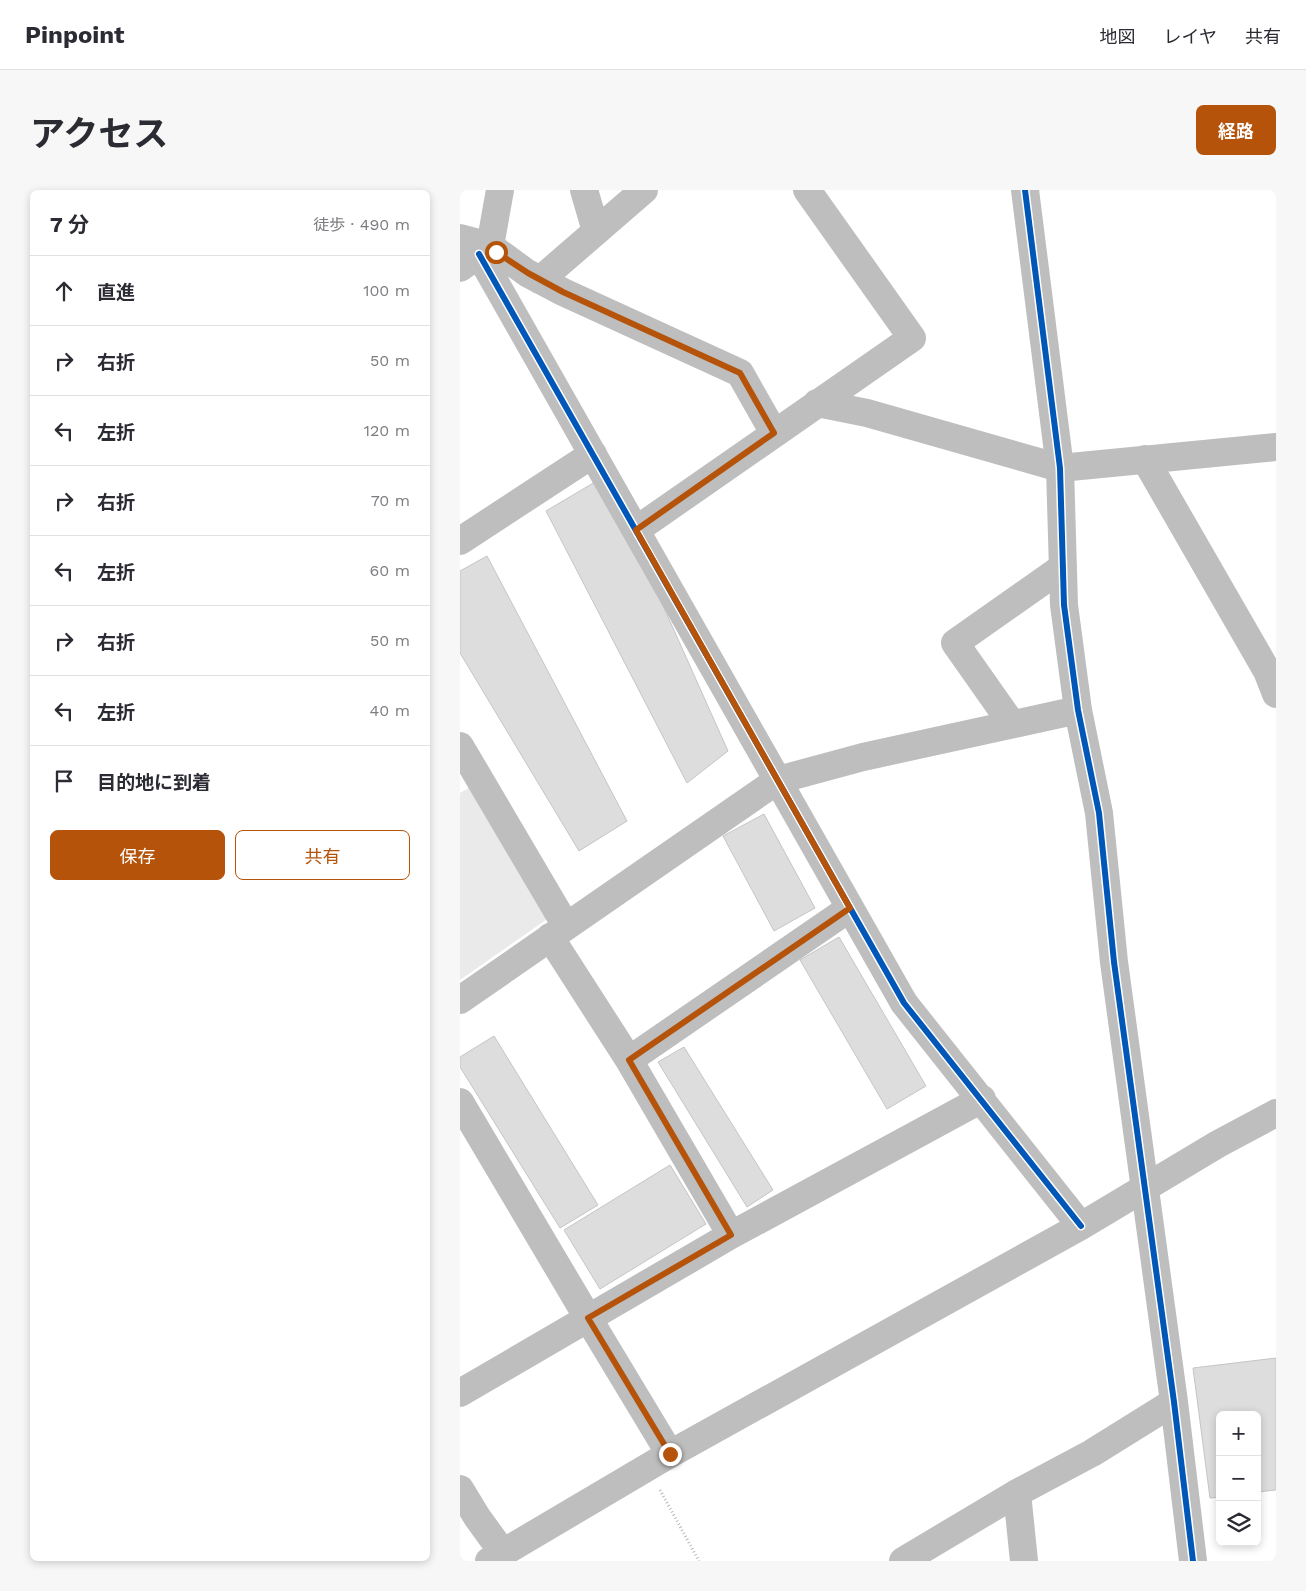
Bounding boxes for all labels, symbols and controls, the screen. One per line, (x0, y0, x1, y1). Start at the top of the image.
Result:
text: Pinpoint (25, 21, 125, 49)
text: 地図 (1100, 26, 1136, 47)
text: レイヤ (1164, 26, 1217, 47)
text: 共有 (1245, 26, 1281, 47)
button: 経路 (1196, 105, 1276, 155)
text: アクセス (30, 113, 168, 155)
text: 7 分 (50, 212, 89, 237)
text: 徒歩 · 490 m (313, 215, 410, 234)
route start (485, 241, 508, 264)
icon: ahead (50, 277, 78, 305)
text: 直進 (97, 281, 135, 304)
text: 100 m (363, 281, 410, 300)
icon: right (50, 347, 78, 375)
text: 右折 (97, 351, 135, 374)
text: 50 m (370, 351, 410, 370)
icon: left (50, 417, 78, 445)
text: 左折 (97, 421, 135, 444)
text: 120 m (364, 421, 410, 440)
icon: right (50, 487, 78, 515)
text: 右折 (97, 491, 135, 514)
text: 70 m (371, 491, 410, 510)
icon: left (50, 557, 78, 585)
text: 左折 (97, 561, 135, 584)
text: 60 m (370, 561, 410, 580)
icon: right (50, 627, 78, 655)
text: 右折 (97, 631, 135, 654)
text: 50 m (370, 631, 410, 650)
icon: left (50, 697, 78, 725)
text: 左折 (97, 701, 135, 724)
text: 40 m (370, 701, 410, 720)
icon: arrive (50, 767, 78, 795)
text: 目的地に到着 (97, 771, 211, 794)
button: 保存 (50, 830, 225, 880)
button: 共有 (235, 830, 410, 880)
map controls (1216, 1411, 1261, 1546)
button: + (1216, 1411, 1261, 1456)
route end (659, 1443, 682, 1466)
button: − (1216, 1456, 1261, 1501)
button: layers (1216, 1501, 1261, 1546)

